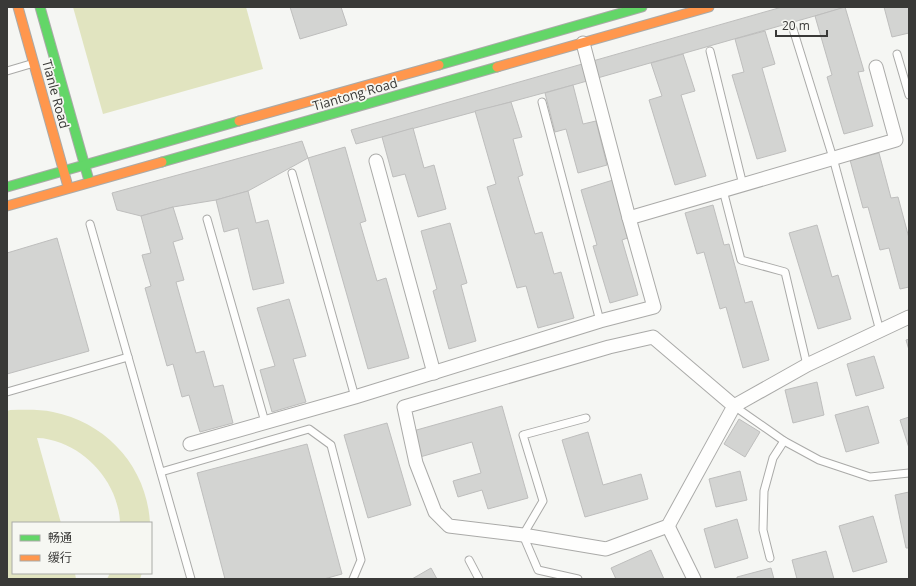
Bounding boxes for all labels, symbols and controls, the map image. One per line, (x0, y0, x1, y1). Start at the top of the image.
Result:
scale bar (776, 12, 827, 38)
text: 20 m (782, 17, 810, 34)
street label: Tianle Road (38, 58, 74, 130)
street label: Tiantong Road (310, 73, 400, 115)
legend (12, 522, 152, 574)
text: 畅通 (48, 529, 72, 546)
text: 缓行 (48, 549, 72, 566)

